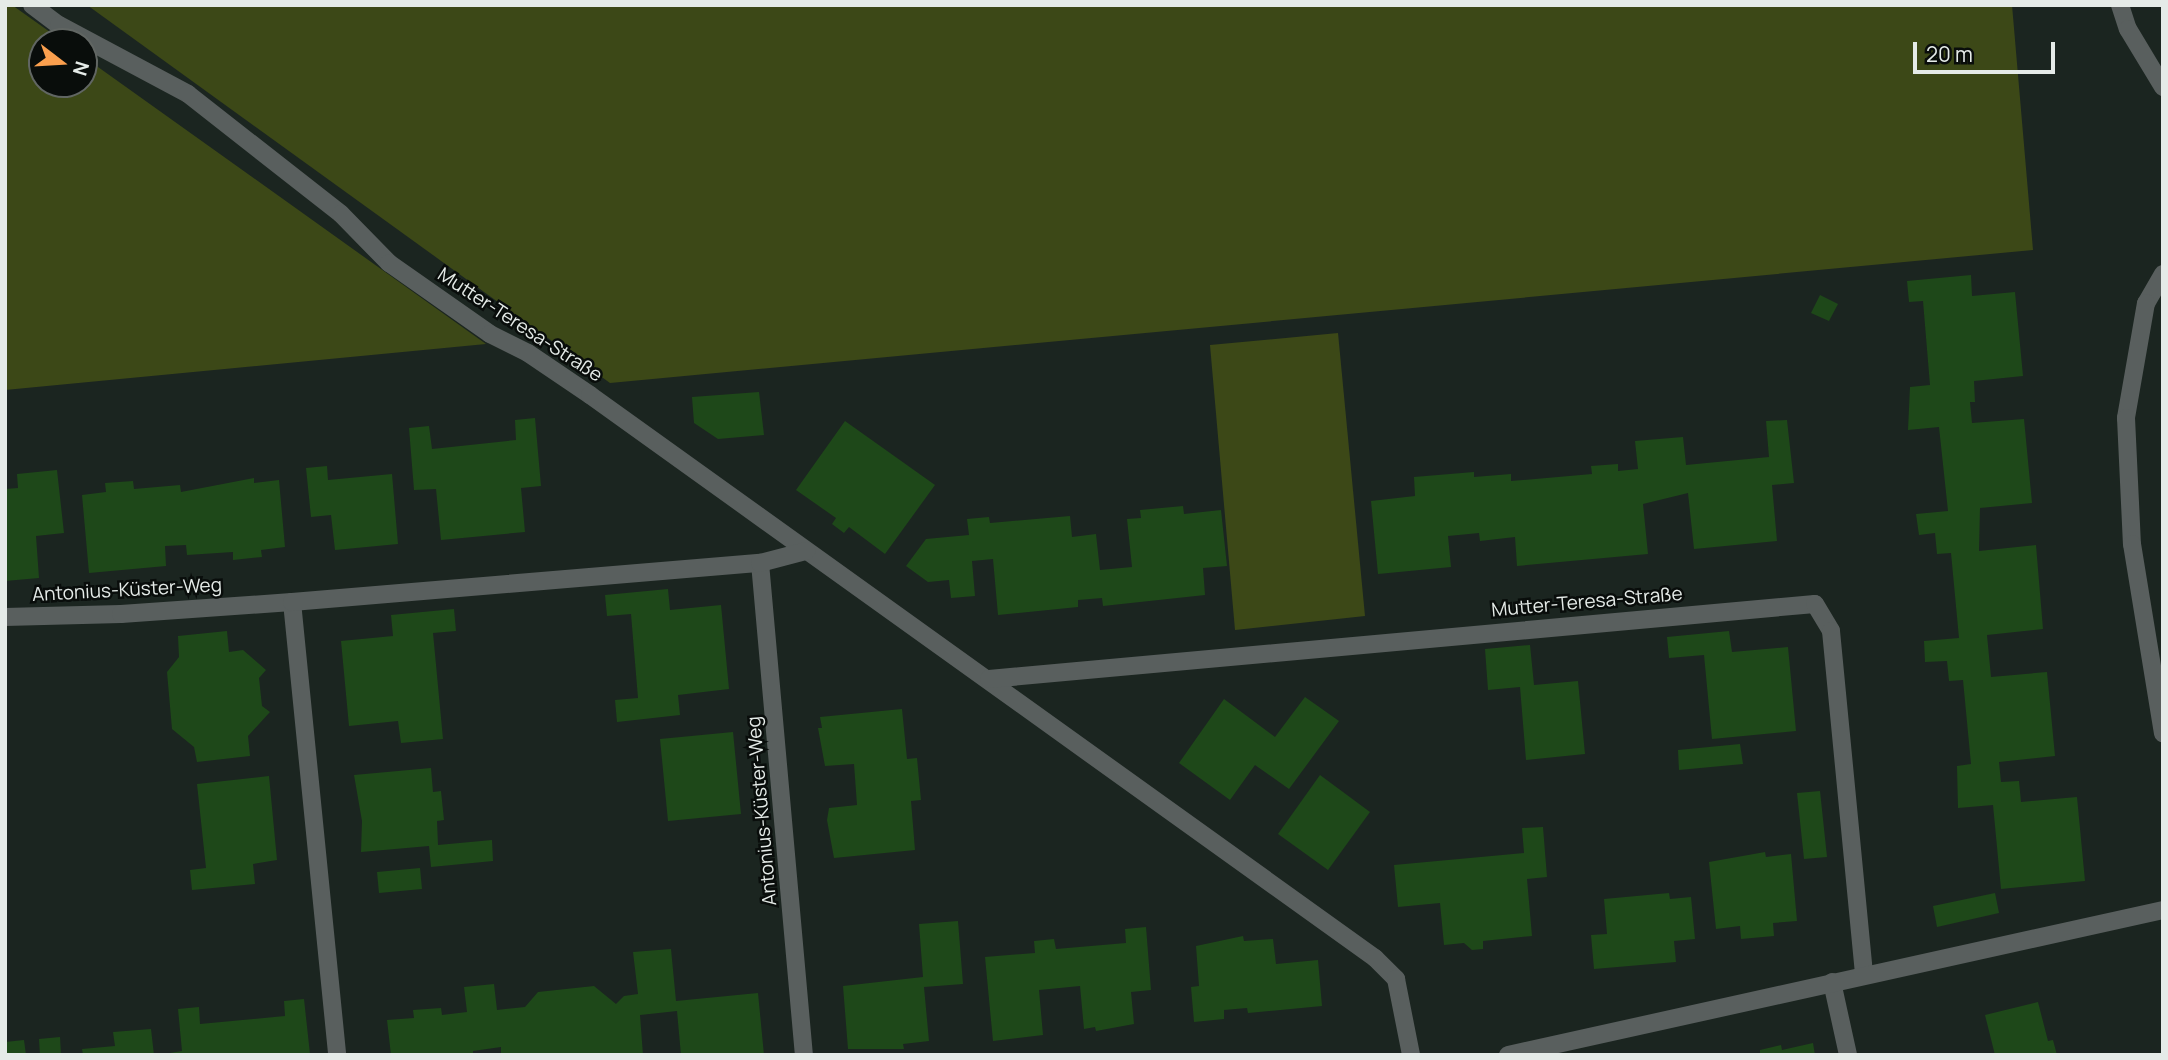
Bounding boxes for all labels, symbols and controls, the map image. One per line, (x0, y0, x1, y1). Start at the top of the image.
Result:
north arrow (28, 28, 98, 98)
scale bar (1916, 28, 2058, 72)
text: 20 m (1926, 40, 1973, 68)
text: N (67, 58, 96, 79)
street label: Mutter-Teresa-Straße (433, 263, 607, 387)
street label: Antonius-Küster-Weg (32, 574, 222, 606)
street label: Mutter-Teresa-Straße (1490, 582, 1684, 622)
street label: Antonius-Küster-Weg (742, 715, 782, 907)

